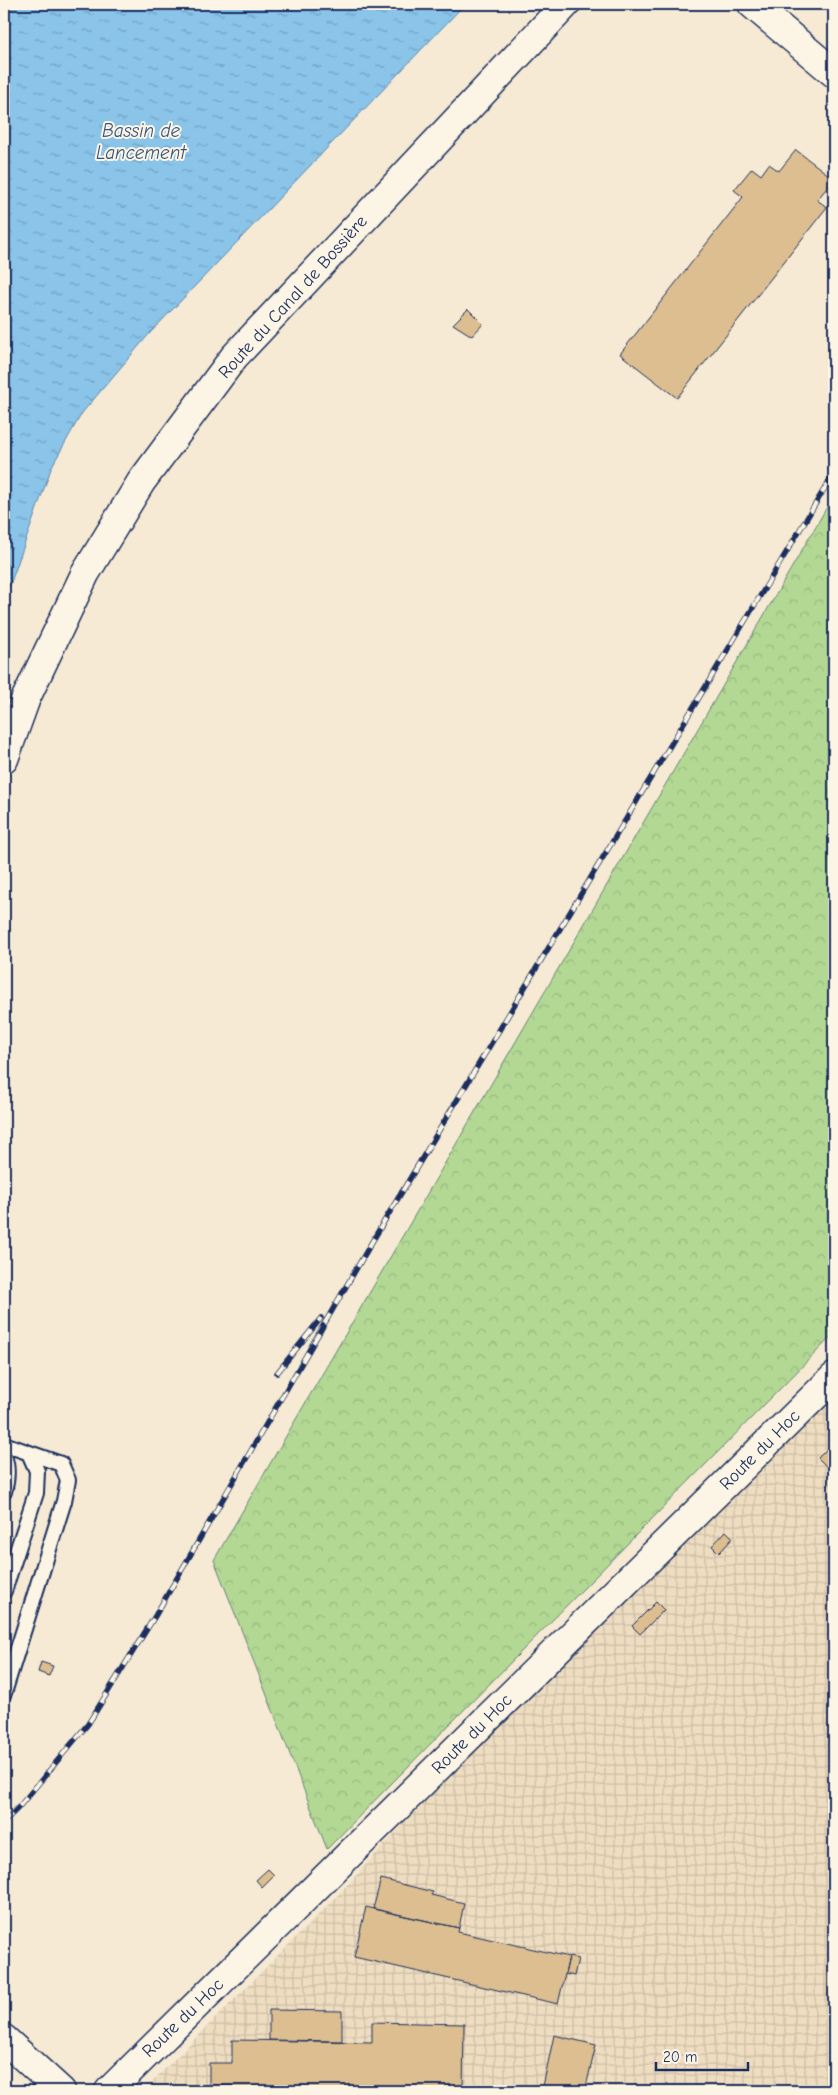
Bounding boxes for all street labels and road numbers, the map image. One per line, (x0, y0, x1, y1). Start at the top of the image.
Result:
street label: Route du Canal de Bossière (214, 211, 372, 383)
street label: Route du Hoc (716, 1405, 805, 1494)
street label: Route du Hoc (428, 1689, 517, 1778)
street label: Route du Hoc (138, 1974, 228, 2062)

